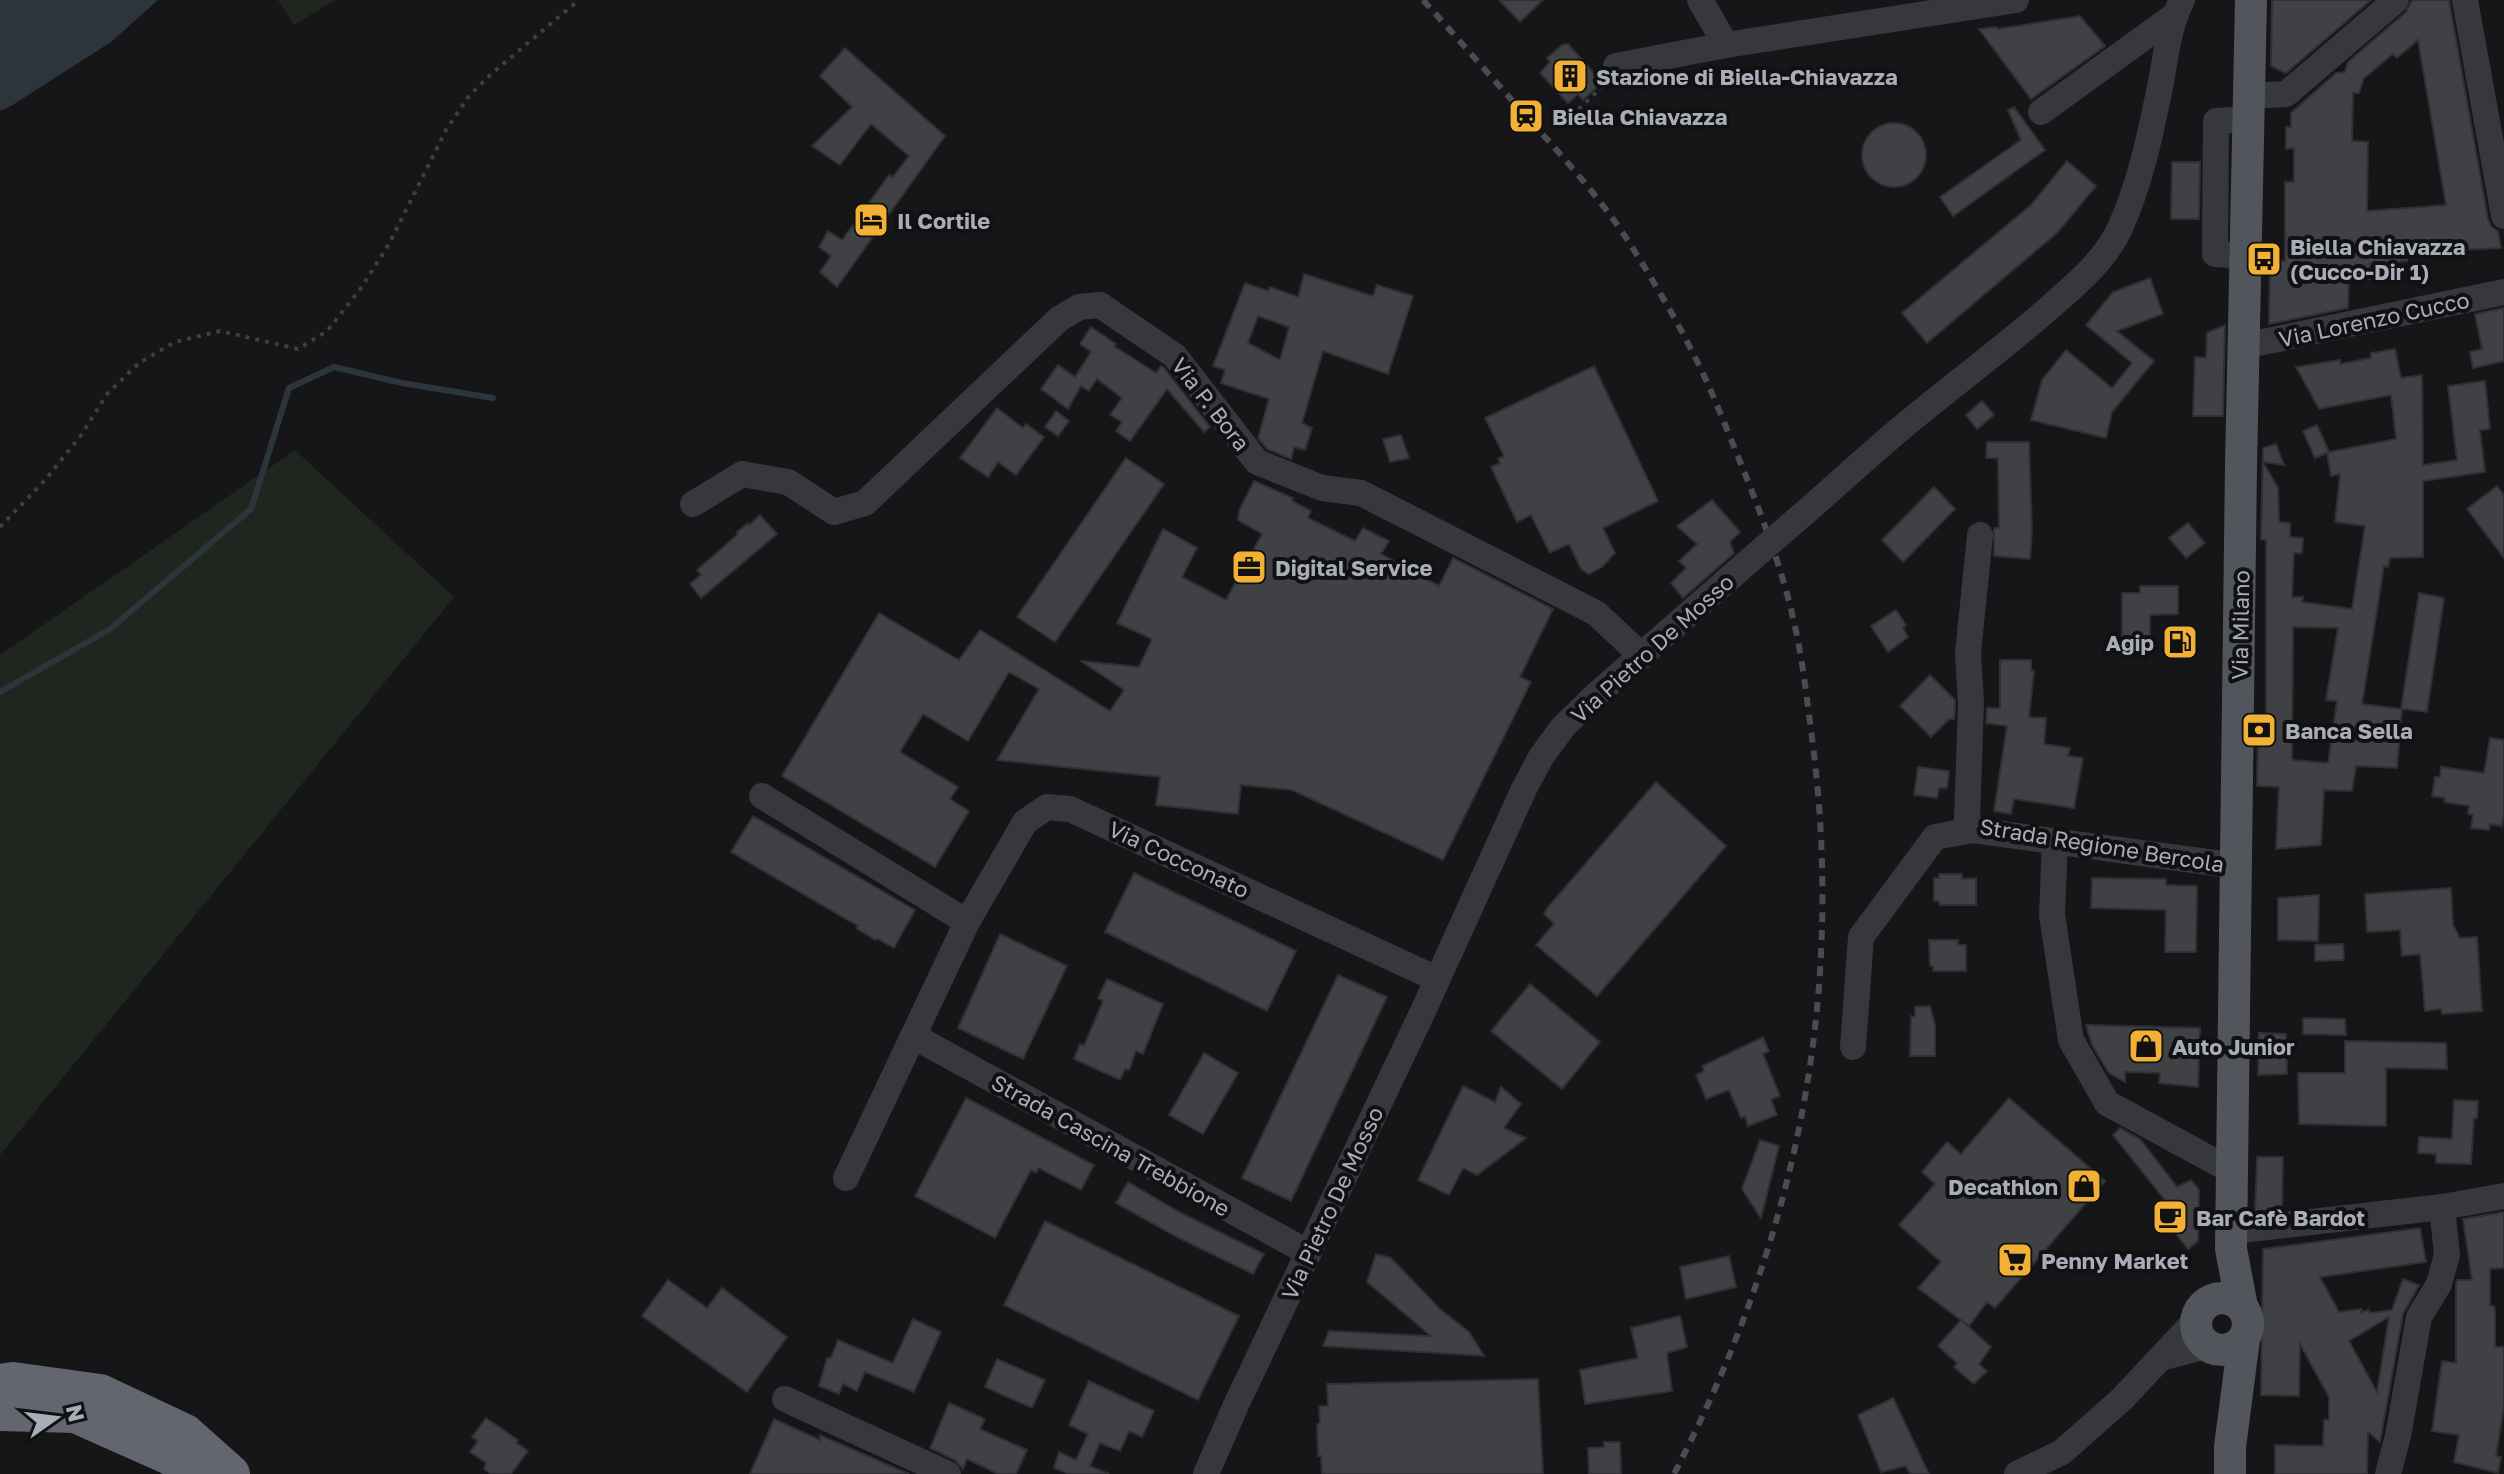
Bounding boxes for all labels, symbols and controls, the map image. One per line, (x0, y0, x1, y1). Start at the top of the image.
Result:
building icon: Stazione di Biella-Chiavazza (1551, 57, 1589, 95)
place label: Stazione di Biella-Chiavazza (1596, 63, 1898, 90)
station icon: Biella Chiavazza (1507, 97, 1545, 135)
place label: Biella Chiavazza (1552, 103, 1728, 130)
hotel icon: Il Cortile (852, 201, 890, 239)
place label: Il Cortile (897, 207, 990, 234)
place label: Biella Chiavazza (Cucco-Dir 1) (2290, 233, 2466, 285)
bus stop icon: Biella Chiavazza (Cucco-Dir 1) (2245, 240, 2283, 278)
street label: Via Lorenzo Cucco (2276, 286, 2472, 352)
street label: Via P. Bora (1166, 352, 1256, 456)
office icon: Digital Service (1230, 548, 1268, 586)
place label: Digital Service (1275, 554, 1432, 581)
street label: Via Pietro De Mosso (1565, 568, 1739, 728)
street label: Via Milano (2226, 570, 2254, 680)
fuel station icon: Agip (2161, 623, 2199, 661)
place label: Agip (2106, 629, 2154, 656)
bank icon: Banca Sella (2240, 711, 2278, 749)
place label: Banca Sella (2285, 717, 2413, 744)
street label: Strada Regione Bercola (1978, 812, 2226, 878)
street label: Via Cocconato (1105, 815, 1253, 903)
shop icon: Auto Junior (2127, 1027, 2165, 1065)
place label: Auto Junior (2172, 1033, 2295, 1060)
street label: Strada Cascina Trebbione (987, 1068, 1235, 1222)
street label: Via Pietro De Mosso (1275, 1102, 1389, 1304)
shop icon: Decathlon (2065, 1167, 2103, 1205)
place label: Decathlon (1948, 1173, 2058, 1200)
cafe icon: Bar Cafè Bardot (2151, 1198, 2189, 1236)
place label: Bar Cafè Bardot (2196, 1204, 2365, 1231)
supermarket icon: Penny Market (1996, 1241, 2034, 1279)
place label: Penny Market (2041, 1247, 2189, 1274)
north arrow (16, 1378, 96, 1458)
text: N (61, 1402, 91, 1424)

